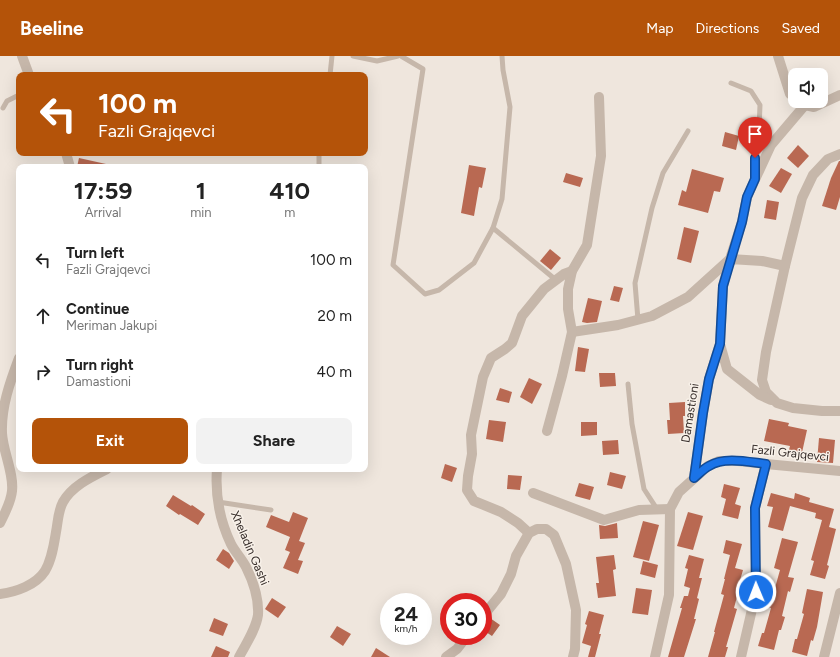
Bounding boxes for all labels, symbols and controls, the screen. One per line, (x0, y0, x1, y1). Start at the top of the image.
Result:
text: Beeline (20, 17, 84, 40)
text: Map (646, 20, 674, 37)
text: Directions (696, 20, 759, 37)
text: Saved (781, 20, 820, 37)
map controls (788, 68, 828, 108)
button: sound (788, 68, 828, 108)
text: 100 m (98, 86, 177, 120)
icon: left (32, 88, 84, 140)
pin (738, 117, 772, 158)
text: Fazli Grajqevci (98, 120, 215, 142)
icon: arrive (744, 123, 766, 145)
text: 17:59 (74, 176, 132, 205)
text: 1 (196, 176, 206, 205)
text: 410 (269, 176, 310, 205)
text: Arrival (85, 205, 121, 220)
text: min (190, 205, 212, 220)
text: m (284, 205, 295, 220)
text: Turn left (66, 244, 124, 262)
icon: left (32, 249, 54, 271)
text: 100 m (310, 251, 352, 269)
text: Fazli Grajqevci (66, 262, 151, 277)
text: Continue (66, 300, 129, 318)
icon: ahead (32, 305, 54, 327)
text: 20 m (318, 307, 352, 325)
text: Meriman Jakupi (66, 318, 157, 333)
text: Turn right (66, 356, 134, 374)
icon: right (32, 361, 54, 383)
text: 40 m (317, 363, 352, 381)
text: Damastioni (66, 374, 131, 389)
street label: Damastioni (678, 382, 702, 444)
button: Exit (32, 418, 188, 464)
button: Share (196, 418, 352, 464)
street label: Fazli Grajqevci (750, 442, 830, 464)
street label: Xheladin Gashi (228, 509, 272, 587)
position arrow (735, 571, 777, 613)
speed limit sign: 30 (440, 593, 492, 645)
text: 24 (394, 602, 418, 626)
text: km/h (395, 622, 417, 635)

